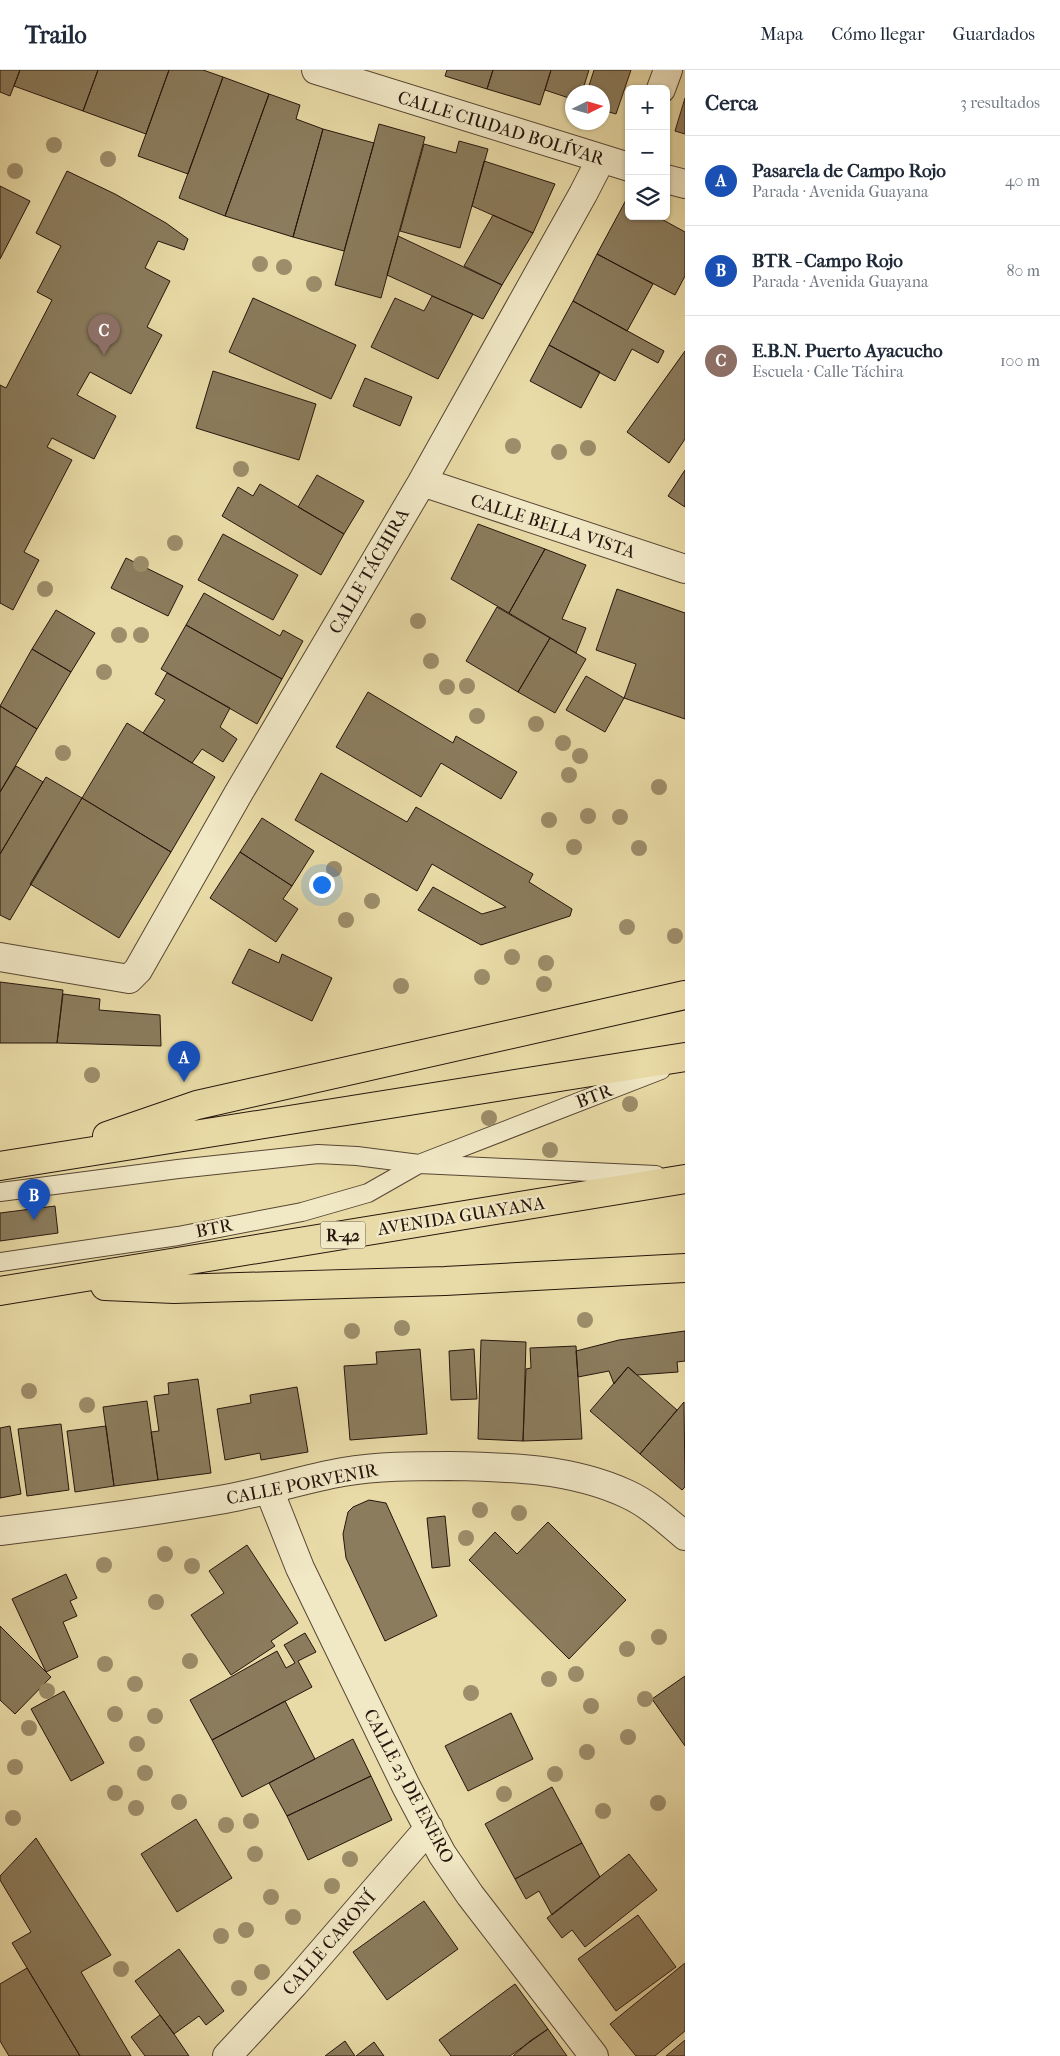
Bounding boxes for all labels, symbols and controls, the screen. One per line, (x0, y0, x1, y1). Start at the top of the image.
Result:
text: Trailo (25, 21, 87, 49)
text: Mapa (760, 24, 803, 45)
text: Cómo llegar (831, 24, 925, 45)
text: Guardados (953, 24, 1035, 45)
north arrow (565, 85, 610, 130)
map controls (625, 85, 670, 220)
button: + (625, 85, 670, 130)
street label: CALLE CIUDAD BOLÍVAR (395, 86, 608, 170)
text: Cerca (705, 91, 757, 115)
text: 3 resultados (960, 93, 1040, 112)
button: − (625, 130, 670, 175)
text: Pasarela de Campo Rojo (752, 160, 946, 182)
text: A (716, 171, 726, 190)
text: 40 m (1005, 171, 1040, 190)
button: layers (625, 175, 670, 220)
text: Parada · Avenida Guayana (752, 182, 928, 201)
text: BTR - Campo Rojo (752, 250, 903, 272)
text: B (716, 261, 726, 280)
text: 80 m (1006, 261, 1040, 280)
text: Parada · Avenida Guayana (752, 272, 928, 291)
pin: C (88, 314, 120, 355)
text: E.B.N. Puerto Ayacucho (752, 340, 943, 362)
text: C (716, 351, 726, 370)
text: 100 m (1000, 351, 1040, 370)
text: Escuela · Calle Táchira (752, 362, 904, 381)
street label: CALLE BELLA VISTA (468, 490, 638, 563)
street label: CALLE TÁCHIRA (324, 504, 414, 638)
your location (309, 872, 335, 898)
pin: A (168, 1041, 200, 1082)
street label: BTR (573, 1080, 616, 1113)
pin: B (18, 1179, 50, 1220)
street label: AVENIDA GUAYANA (375, 1193, 547, 1240)
street label: BTR (194, 1214, 235, 1242)
road number: R-42 (320, 1222, 366, 1248)
street label: CALLE PORVENIR (225, 1459, 380, 1509)
street label: CALLE 23 DE ENERO (359, 1706, 458, 1867)
street label: CALLE CARONÍ (278, 1886, 381, 2000)

